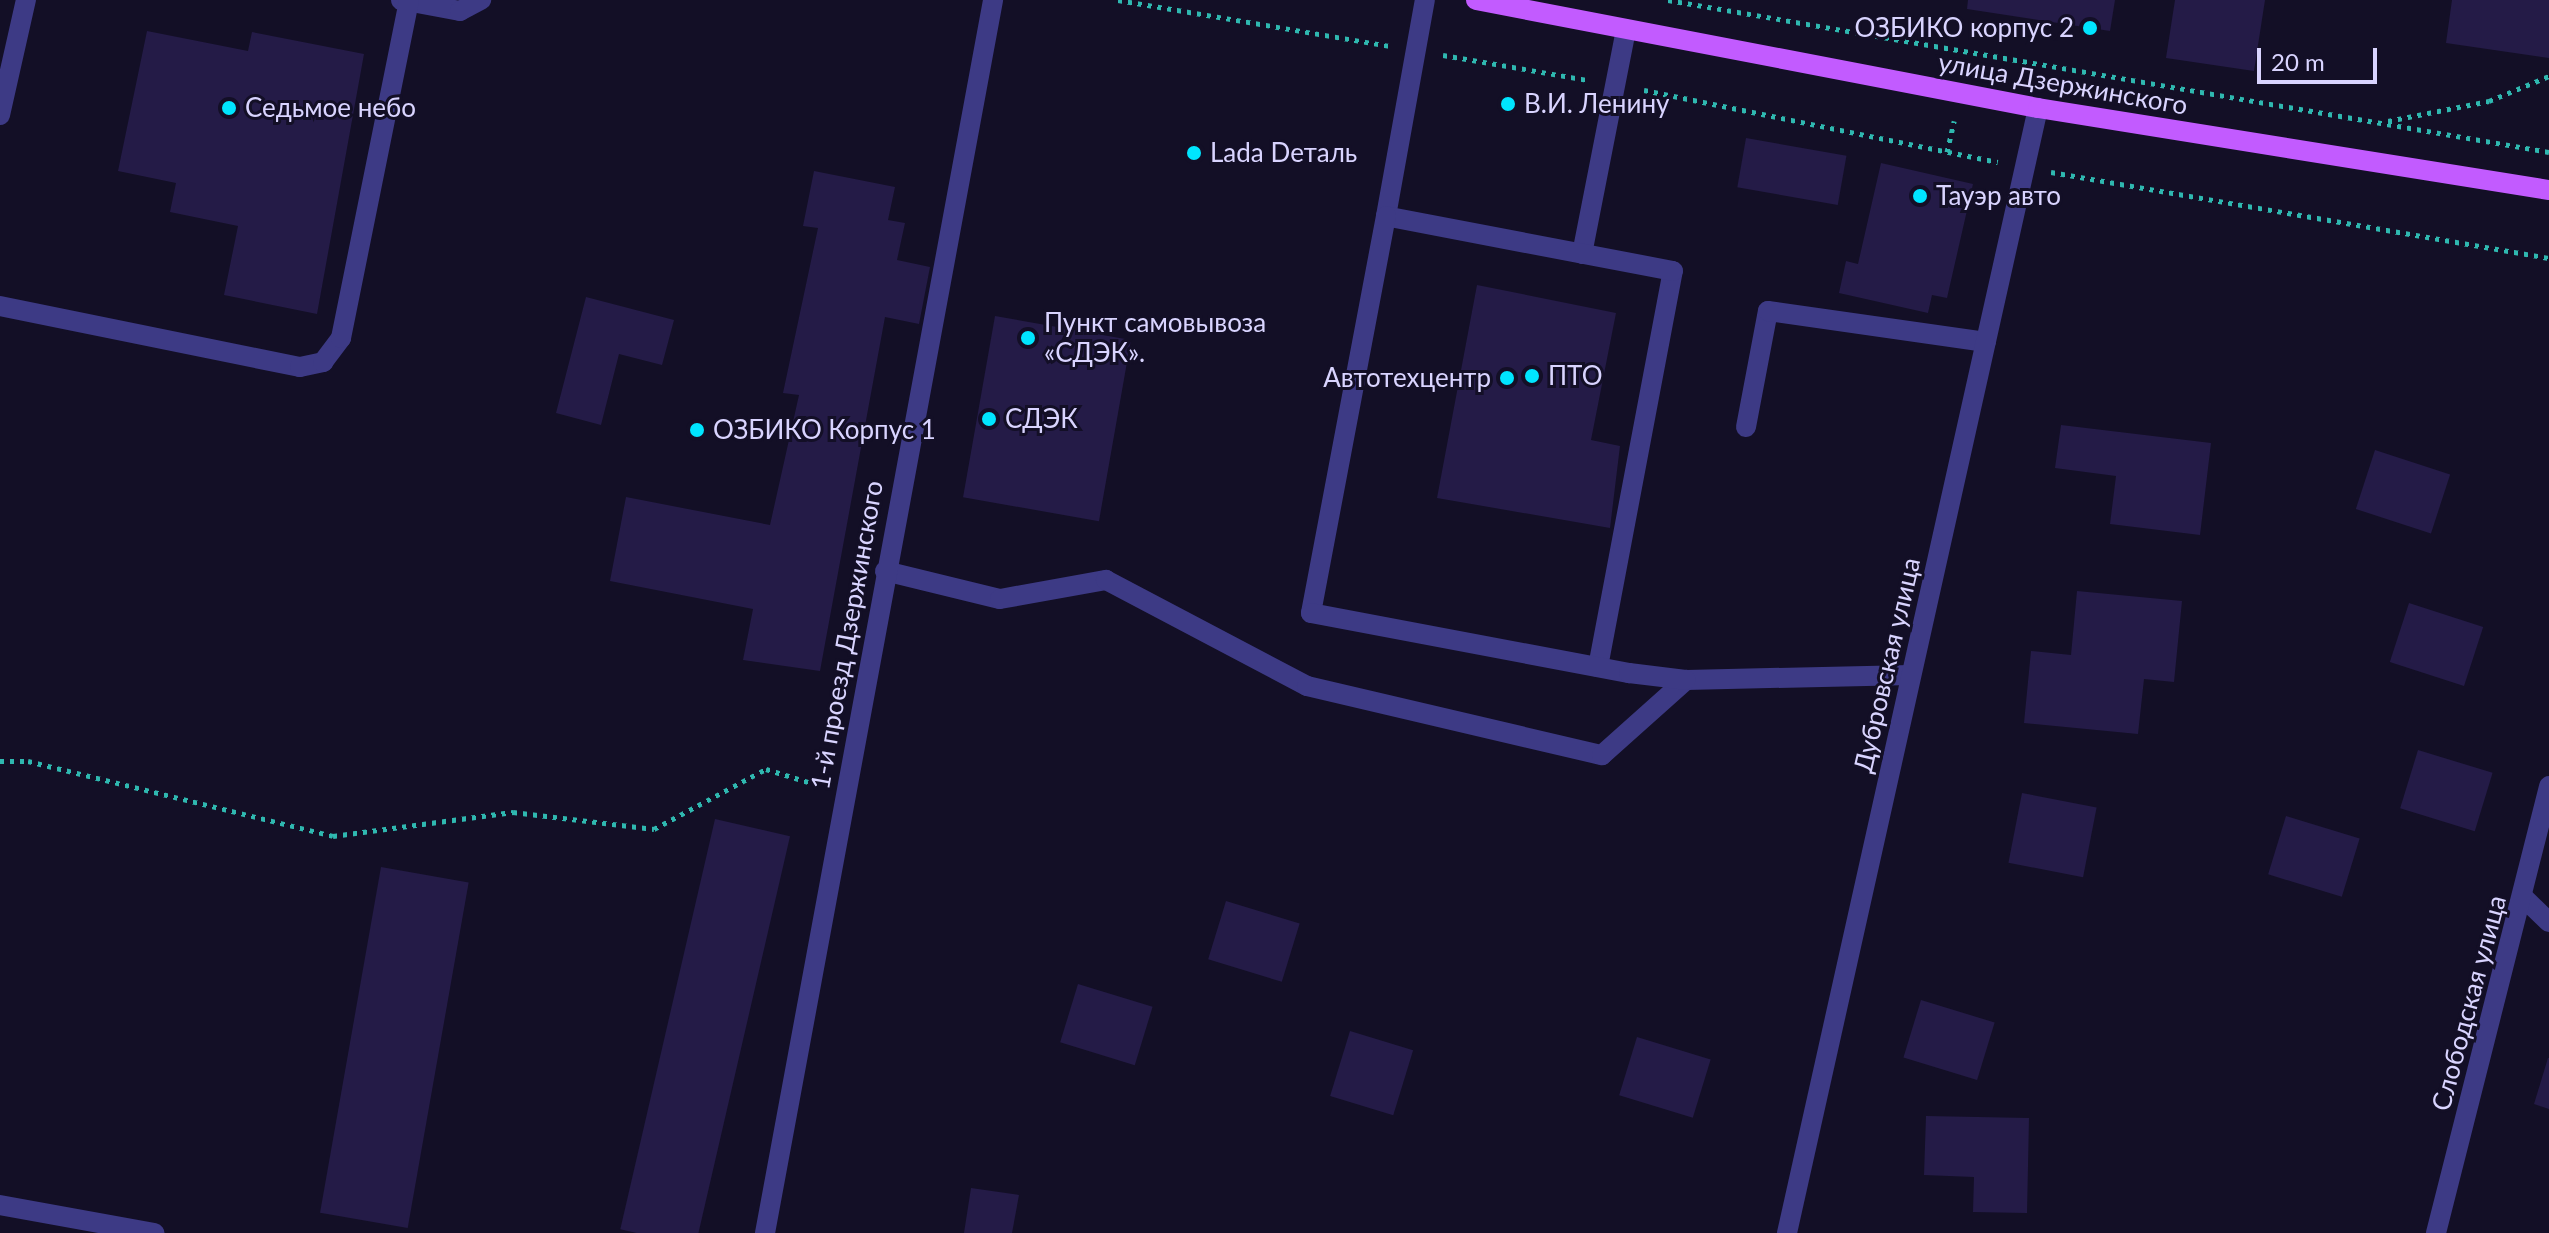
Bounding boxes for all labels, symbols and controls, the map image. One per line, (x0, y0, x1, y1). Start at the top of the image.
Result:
place label: ОЗБИКО корпус 2 (1855, 12, 2074, 44)
marker: ОЗБИКО корпус 2 (2081, 19, 2099, 37)
scale bar (2261, 32, 2381, 82)
street label: улица Дзержинского (1936, 47, 2190, 121)
text: 20 m (2271, 47, 2325, 76)
place label: В.И. Ленину (1524, 88, 1669, 120)
place label: Седьмое небо (245, 92, 416, 124)
marker: В.И. Ленину (1499, 95, 1517, 113)
marker: Седьмое небо (220, 99, 238, 117)
place label: Lada Dеталь (1210, 137, 1357, 169)
marker: Lada Dеталь (1185, 144, 1203, 162)
place label: Тауэр авто (1936, 180, 2061, 212)
marker: Тауэр авто (1911, 187, 1929, 205)
place label: Пункт самовывоза «СДЭК». (1044, 307, 1266, 368)
marker: Пункт самовывоза «СДЭК». (1019, 329, 1037, 347)
place label: ПТО (1548, 360, 1602, 392)
place label: Автотехцентр (1323, 362, 1491, 394)
marker: ПТО (1523, 367, 1541, 385)
marker: Автотехцентр (1498, 369, 1516, 387)
place label: СДЭК (1005, 403, 1078, 435)
marker: СДЭК (980, 410, 998, 428)
place label: ОЗБИКО Корпус 1 (713, 414, 936, 446)
marker: ОЗБИКО Корпус 1 (688, 421, 706, 439)
street label: 1-й проезд Дзержинского (804, 478, 890, 792)
street label: Дубровская улица (1847, 555, 1927, 775)
street label: Слободская улица (2425, 892, 2513, 1114)

